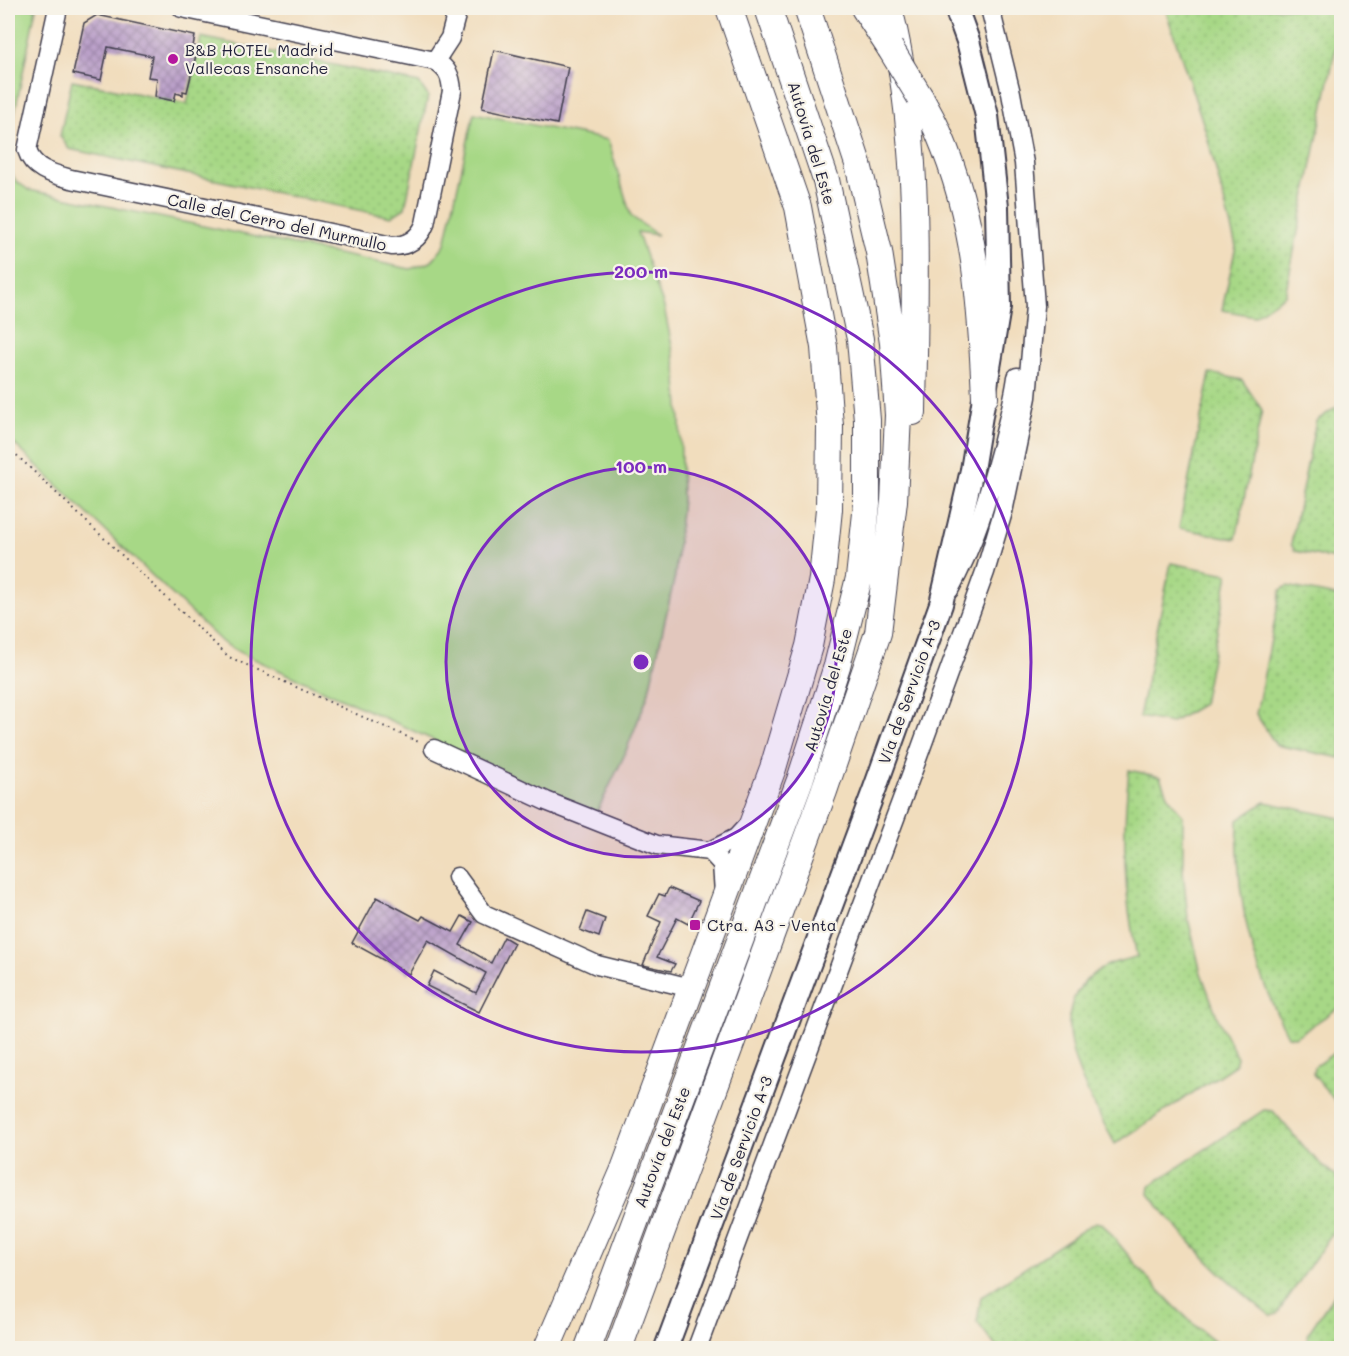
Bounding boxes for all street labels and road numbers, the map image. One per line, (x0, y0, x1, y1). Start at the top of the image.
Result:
street label: Autovía del Este (784, 79, 841, 207)
street label: Calle del Cerro del Murmullo (166, 188, 389, 255)
street label: Vía de Servicio A-3 (873, 617, 944, 767)
street label: Autovía del Este (799, 626, 856, 754)
street label: Vía de Servicio A-3 (705, 1073, 776, 1223)
street label: Autovía del Este (629, 1083, 694, 1210)

